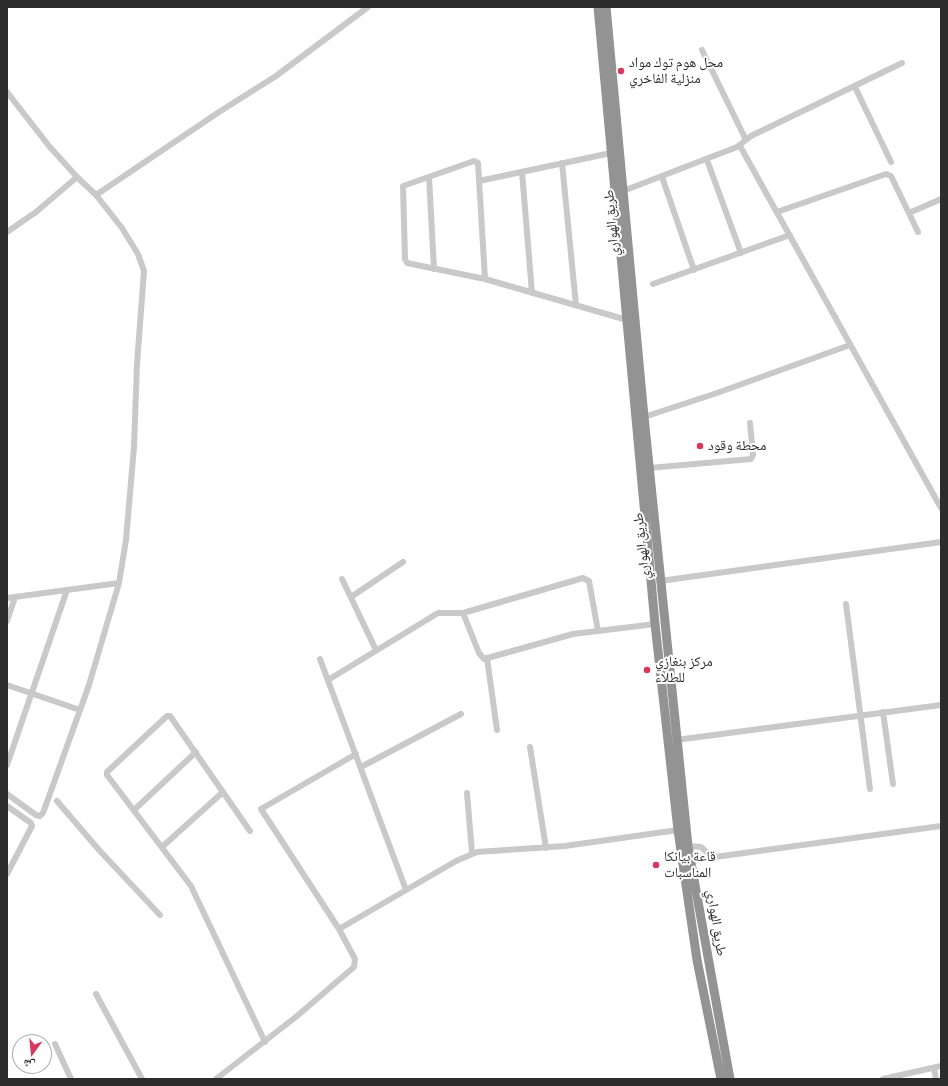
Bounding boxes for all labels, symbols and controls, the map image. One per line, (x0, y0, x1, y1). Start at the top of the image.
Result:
place label: محل هوم توك مواد منزلية الفاخري (629, 55, 723, 88)
marker: محل هوم توك مواد منزلية الفاخري (616, 66, 626, 76)
street label: طريق الهواري (601, 189, 623, 257)
place label: محطة وقود (708, 438, 766, 454)
marker: محطة وقود (695, 441, 705, 451)
street label: طريق الهواري (630, 512, 654, 580)
place label: مركز بنغازي للطلاء (655, 654, 713, 686)
marker: مركز بنغازي للطلاء (642, 665, 652, 675)
place label: قاعة بيانكا المناسبات (664, 849, 716, 882)
marker: قاعة بيانكا المناسبات (651, 860, 661, 870)
street label: طريق الهواري (702, 889, 730, 957)
north arrow (12, 1034, 52, 1074)
text: ش (21, 1056, 37, 1074)

